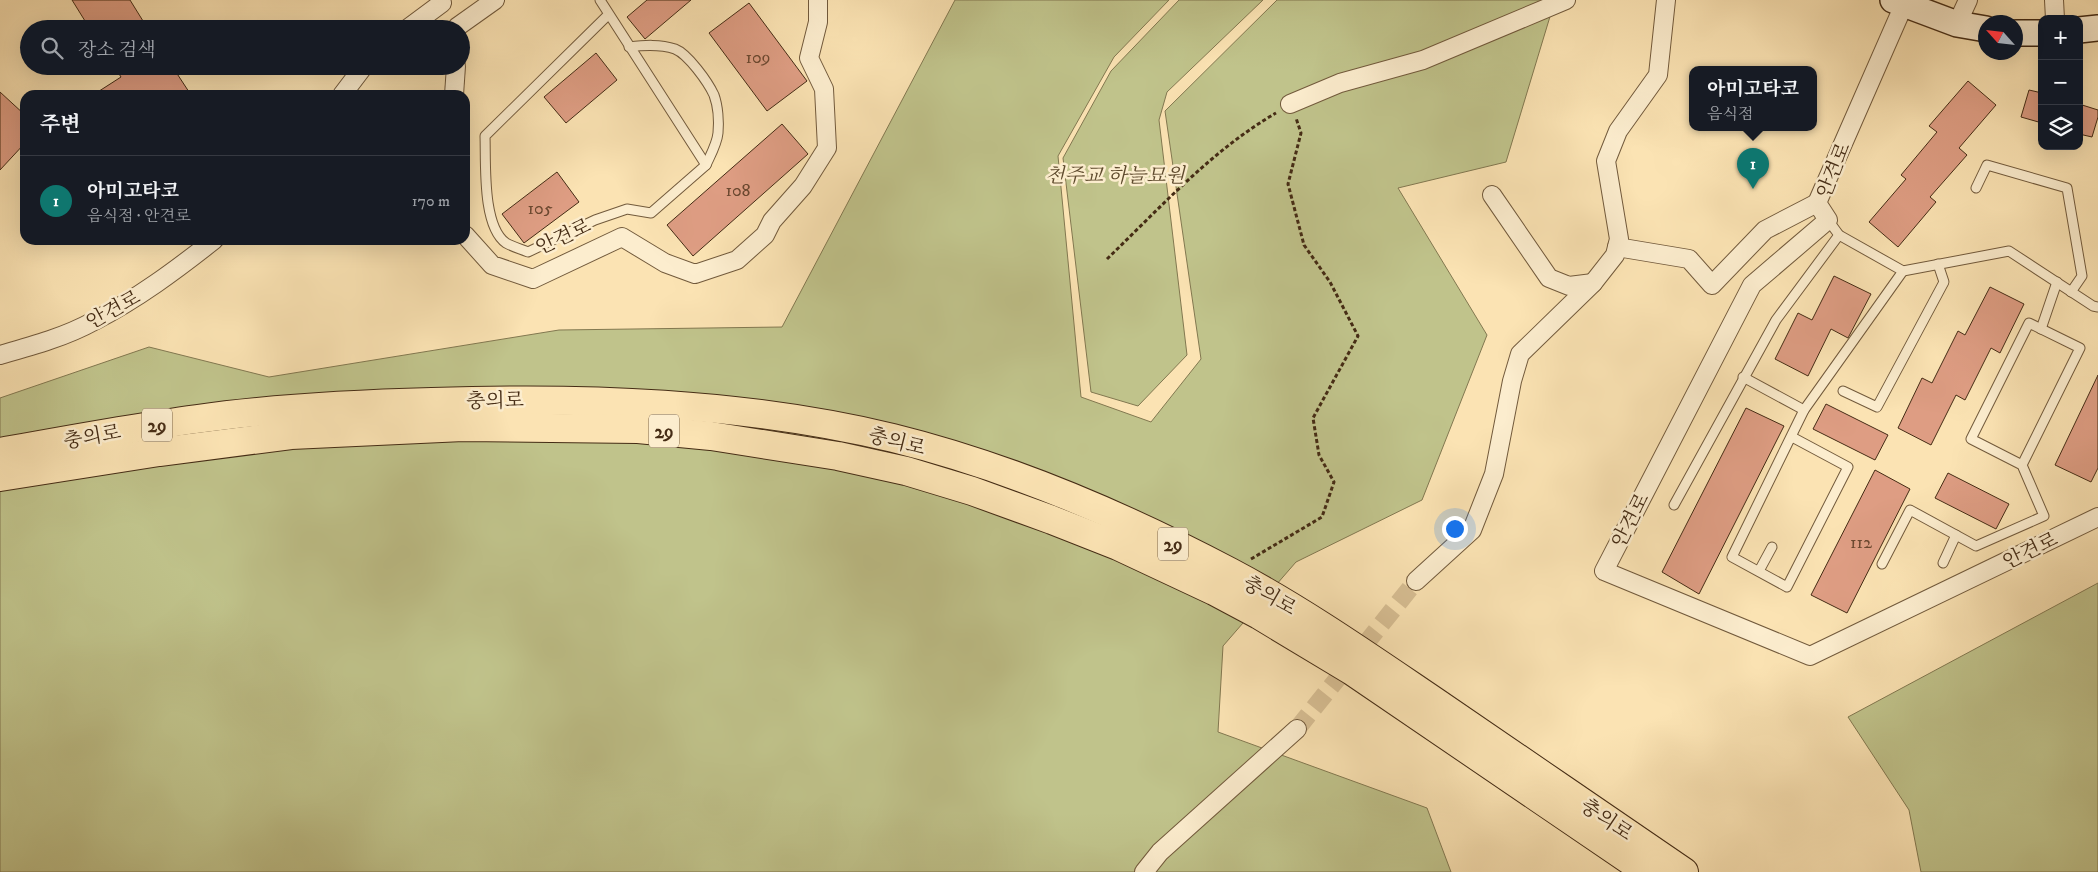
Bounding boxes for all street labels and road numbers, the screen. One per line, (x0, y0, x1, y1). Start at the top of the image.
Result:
street label: 안견로 (1812, 139, 1857, 202)
street label: 안견로 (532, 214, 595, 261)
street label: 안견로 (82, 285, 145, 335)
street label: 충의로 (466, 388, 524, 415)
road number: 29 (142, 408, 172, 442)
road number: 29 (649, 414, 679, 448)
street label: 충의로 (62, 420, 123, 455)
street label: 충의로 (865, 423, 928, 462)
street label: 안견로 (1607, 489, 1656, 552)
street label: 안견로 (1999, 527, 2062, 575)
road number: 29 (1158, 528, 1188, 560)
street label: 충의로 (1238, 571, 1301, 622)
street label: 충의로 (1575, 794, 1637, 847)

